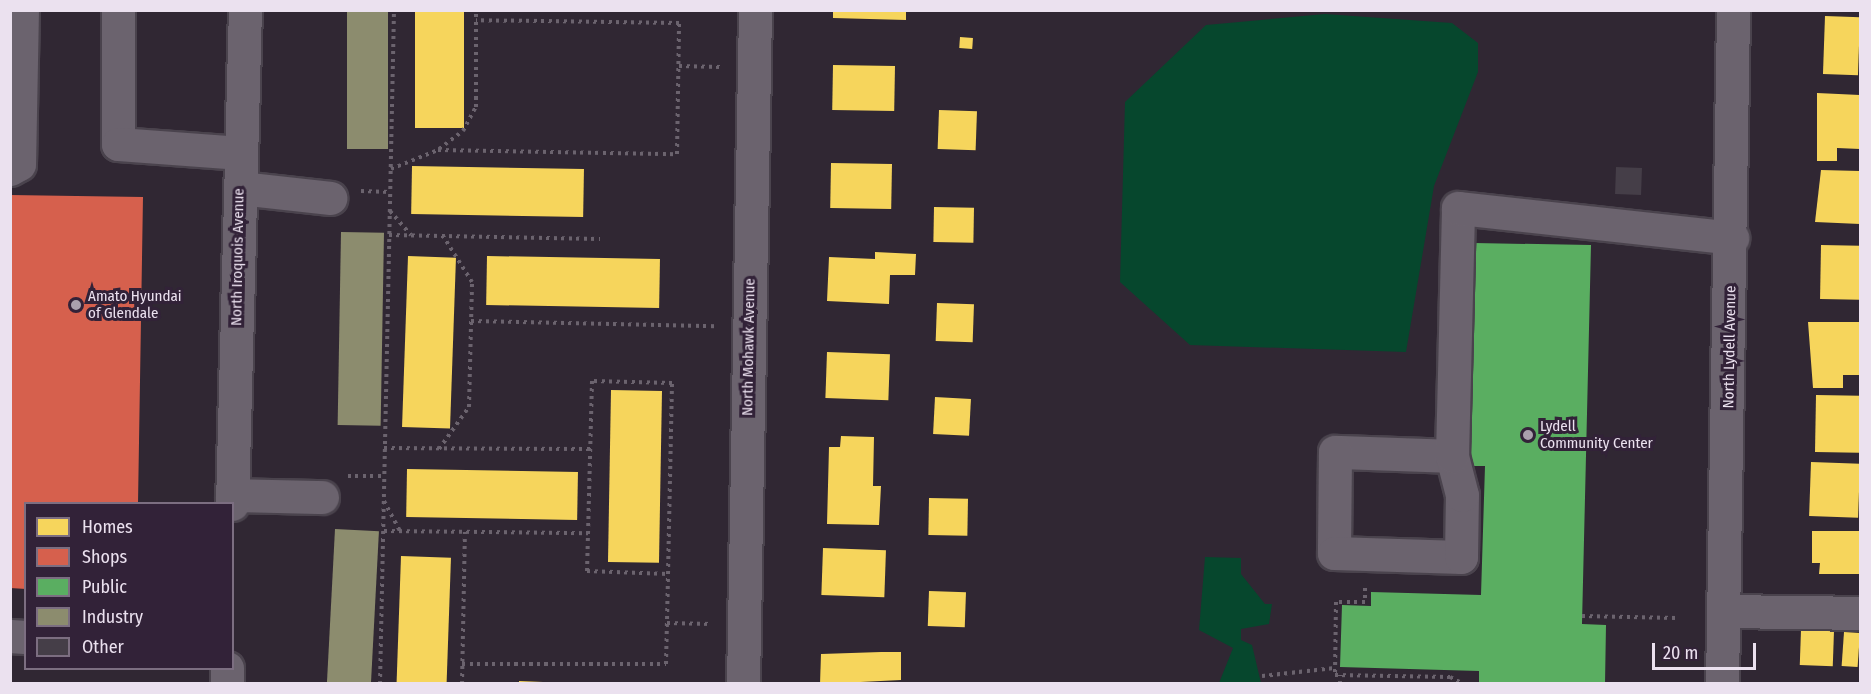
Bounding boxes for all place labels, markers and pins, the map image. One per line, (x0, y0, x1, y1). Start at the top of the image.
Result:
place label: Amato Hyundai of Glendale (88, 287, 182, 322)
marker: Amato Hyundai of Glendale (69, 298, 83, 312)
place label: Lydell Community Center (1540, 417, 1653, 452)
marker: Lydell Community Center (1521, 428, 1535, 442)

